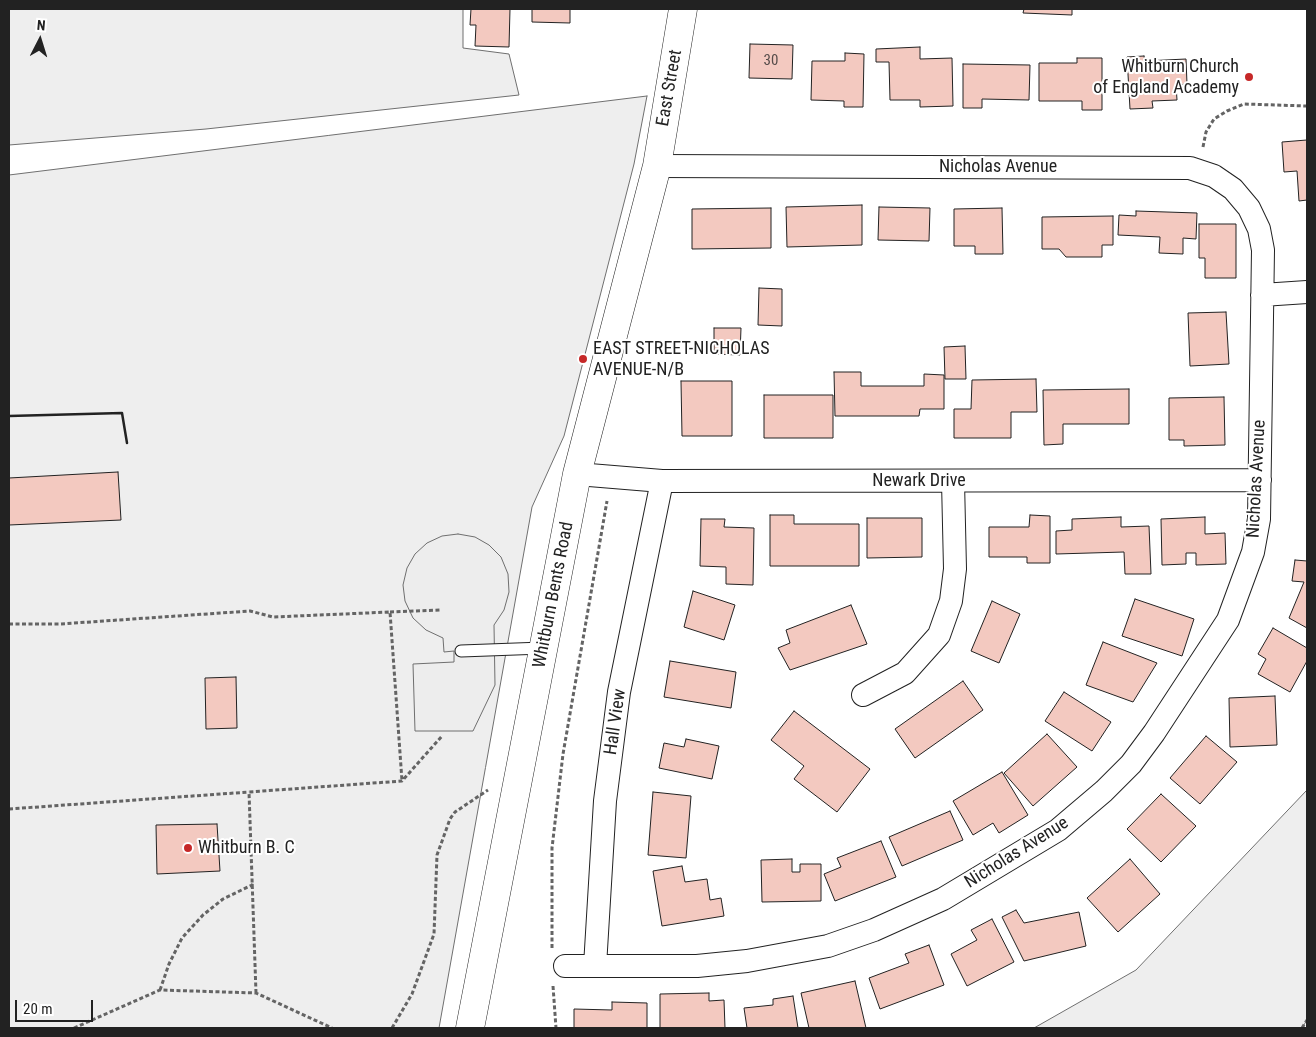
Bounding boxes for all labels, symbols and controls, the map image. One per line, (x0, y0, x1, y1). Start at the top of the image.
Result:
north arrow (15, 15, 65, 65)
text: N (36, 17, 46, 33)
street label: East Street (653, 48, 687, 128)
house number: 30 (764, 52, 778, 70)
place label: Whitburn Church of England Academy (1093, 56, 1239, 98)
marker: Whitburn Church of England Academy (1243, 71, 1255, 83)
street label: Nicholas Avenue (939, 156, 1057, 178)
place label: EAST STREET-NICHOLAS AVENUE-N/B (593, 338, 770, 380)
marker: EAST STREET-NICHOLAS AVENUE-N/B (577, 353, 589, 365)
street label: Nicholas Avenue (1243, 419, 1271, 539)
street label: Newark Drive (872, 470, 966, 492)
street label: Whitburn Bents Road (529, 520, 579, 670)
street label: Hall View (601, 688, 631, 756)
street label: Nicholas Avenue (961, 813, 1073, 893)
place label: Whitburn B. C (198, 837, 295, 859)
marker: Whitburn B. C (182, 842, 194, 854)
scale bar (18, 990, 95, 1022)
text: 20 m (23, 1000, 53, 1018)

